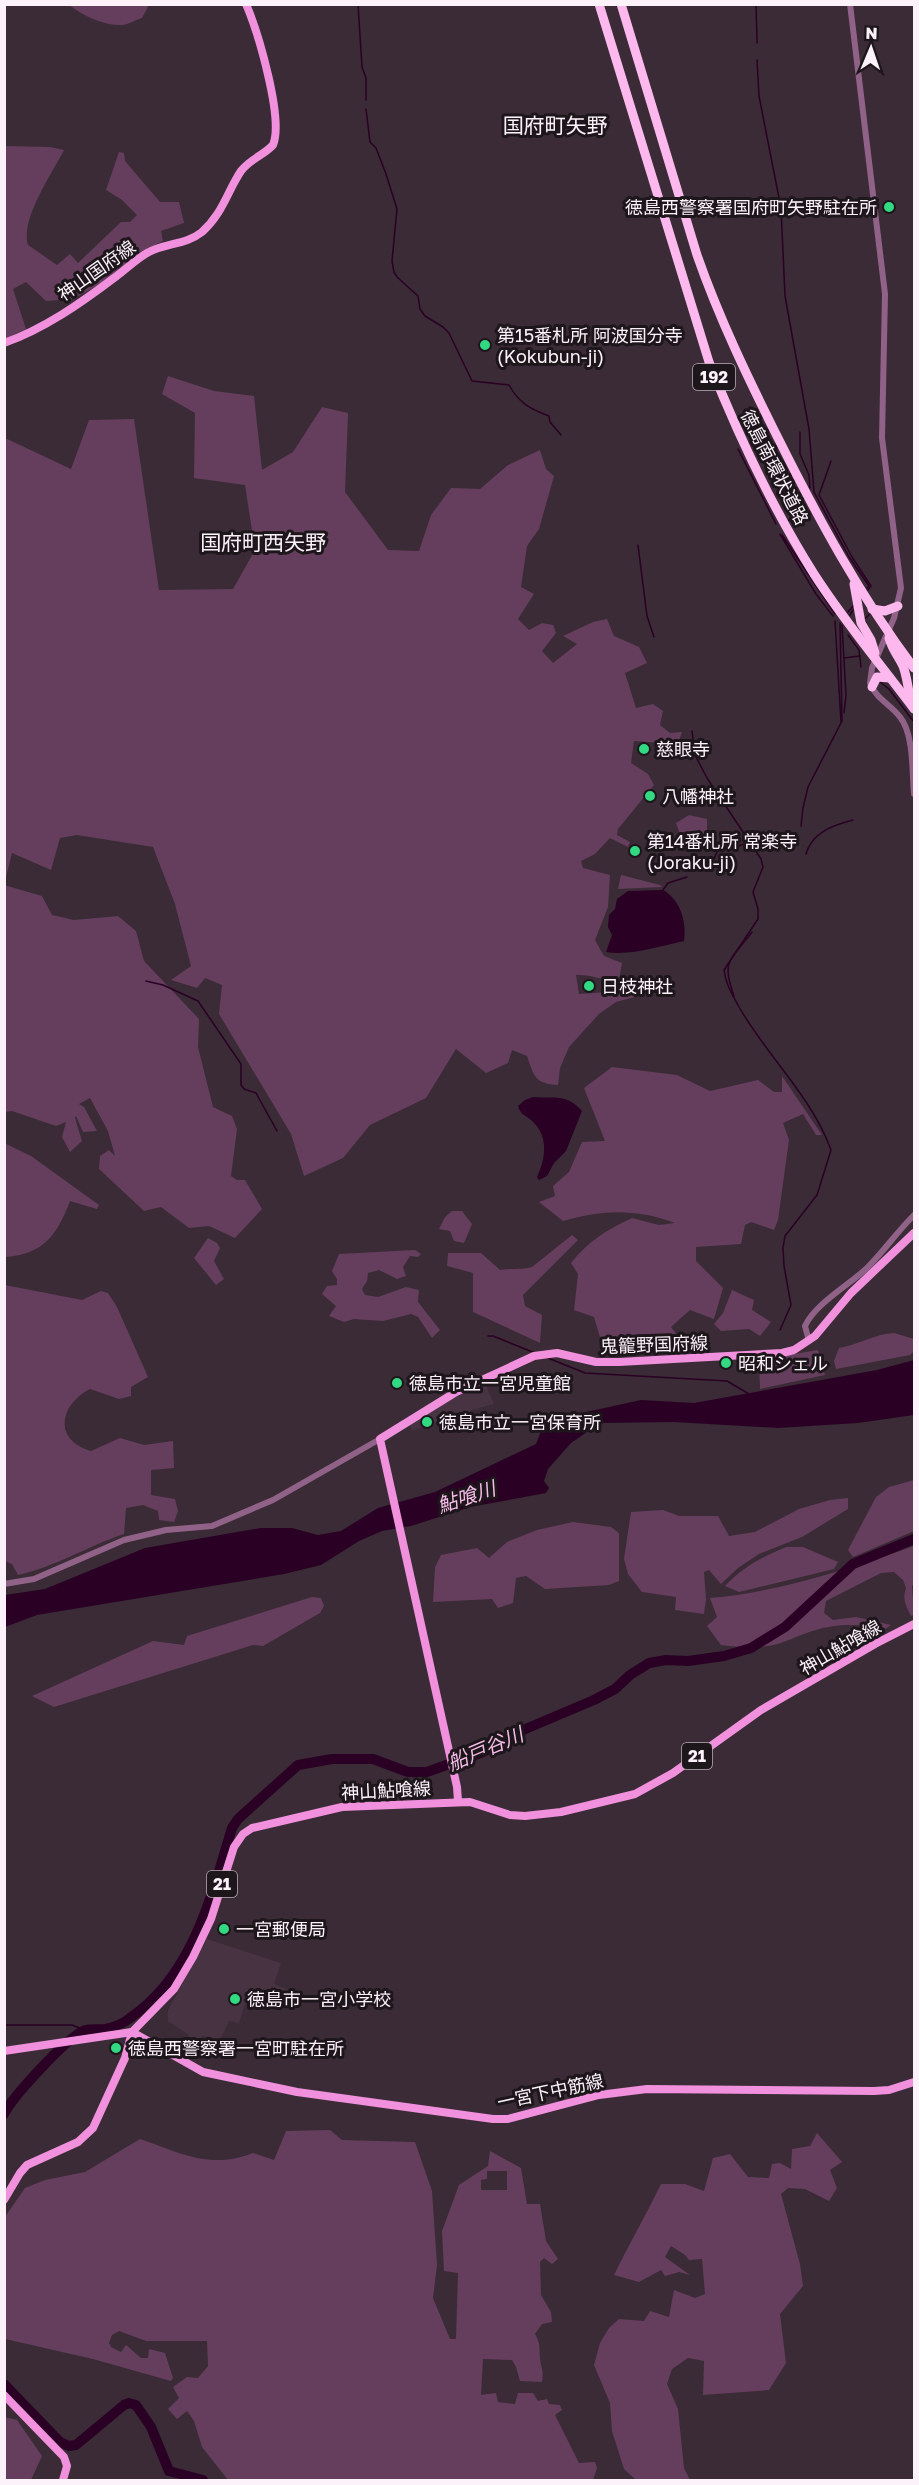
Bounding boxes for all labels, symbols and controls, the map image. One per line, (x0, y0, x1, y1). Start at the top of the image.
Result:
north arrow (841, 18, 901, 78)
text: N (865, 23, 878, 43)
district label: 国府町矢野 (503, 112, 608, 138)
place label: 徳島西警察署国府町矢野駐在所 (625, 196, 877, 218)
marker: 徳島西警察署国府町矢野駐在所 (882, 200, 896, 214)
street label: 神山国府線 (53, 235, 139, 305)
place label: 第15番札所 阿波国分寺 (Kokubun-ji) (497, 324, 683, 367)
marker: 第15番札所 阿波国分寺 (Kokubun-ji) (478, 338, 492, 352)
road number: 192 (693, 364, 735, 390)
street label: 徳島南環状道路 (737, 406, 813, 528)
district label: 国府町西矢野 (200, 529, 326, 555)
place label: 慈眼寺 (656, 738, 710, 760)
marker: 慈眼寺 (637, 742, 651, 756)
place label: 八幡神社 (662, 785, 734, 807)
marker: 八幡神社 (643, 789, 657, 803)
place label: 第14番札所 常楽寺 (Joraku-ji) (647, 830, 797, 873)
marker: 第14番札所 常楽寺 (Joraku-ji) (628, 844, 642, 858)
place label: 日枝神社 (601, 975, 673, 997)
marker: 日枝神社 (582, 979, 596, 993)
street label: 鬼籠野国府線 (600, 1331, 708, 1357)
place label: 昭和シェル (738, 1352, 828, 1374)
marker: 昭和シェル (719, 1356, 733, 1370)
place label: 徳島市立一宮児童館 (409, 1372, 571, 1394)
marker: 徳島市立一宮児童館 (390, 1376, 404, 1390)
place label: 徳島市立一宮保育所 (439, 1411, 601, 1433)
marker: 徳島市立一宮保育所 (420, 1415, 434, 1429)
water label: 鮎喰川 (434, 1475, 500, 1517)
street label: 神山鮎喰線 (796, 1615, 884, 1679)
water label: 船戸谷川 (443, 1721, 528, 1775)
road number: 21 (682, 1743, 712, 1769)
street label: 神山鮎喰線 (340, 1777, 432, 1803)
road number: 21 (207, 1871, 237, 1897)
place label: 一宮郵便局 (236, 1918, 326, 1940)
marker: 一宮郵便局 (217, 1922, 231, 1936)
place label: 徳島市一宮小学校 (247, 1988, 391, 2010)
marker: 徳島市一宮小学校 (228, 1992, 242, 2006)
place label: 徳島西警察署一宮町駐在所 (128, 2037, 344, 2059)
marker: 徳島西警察署一宮町駐在所 (109, 2041, 123, 2055)
street label: 一宮下中筋線 (495, 2069, 605, 2113)

